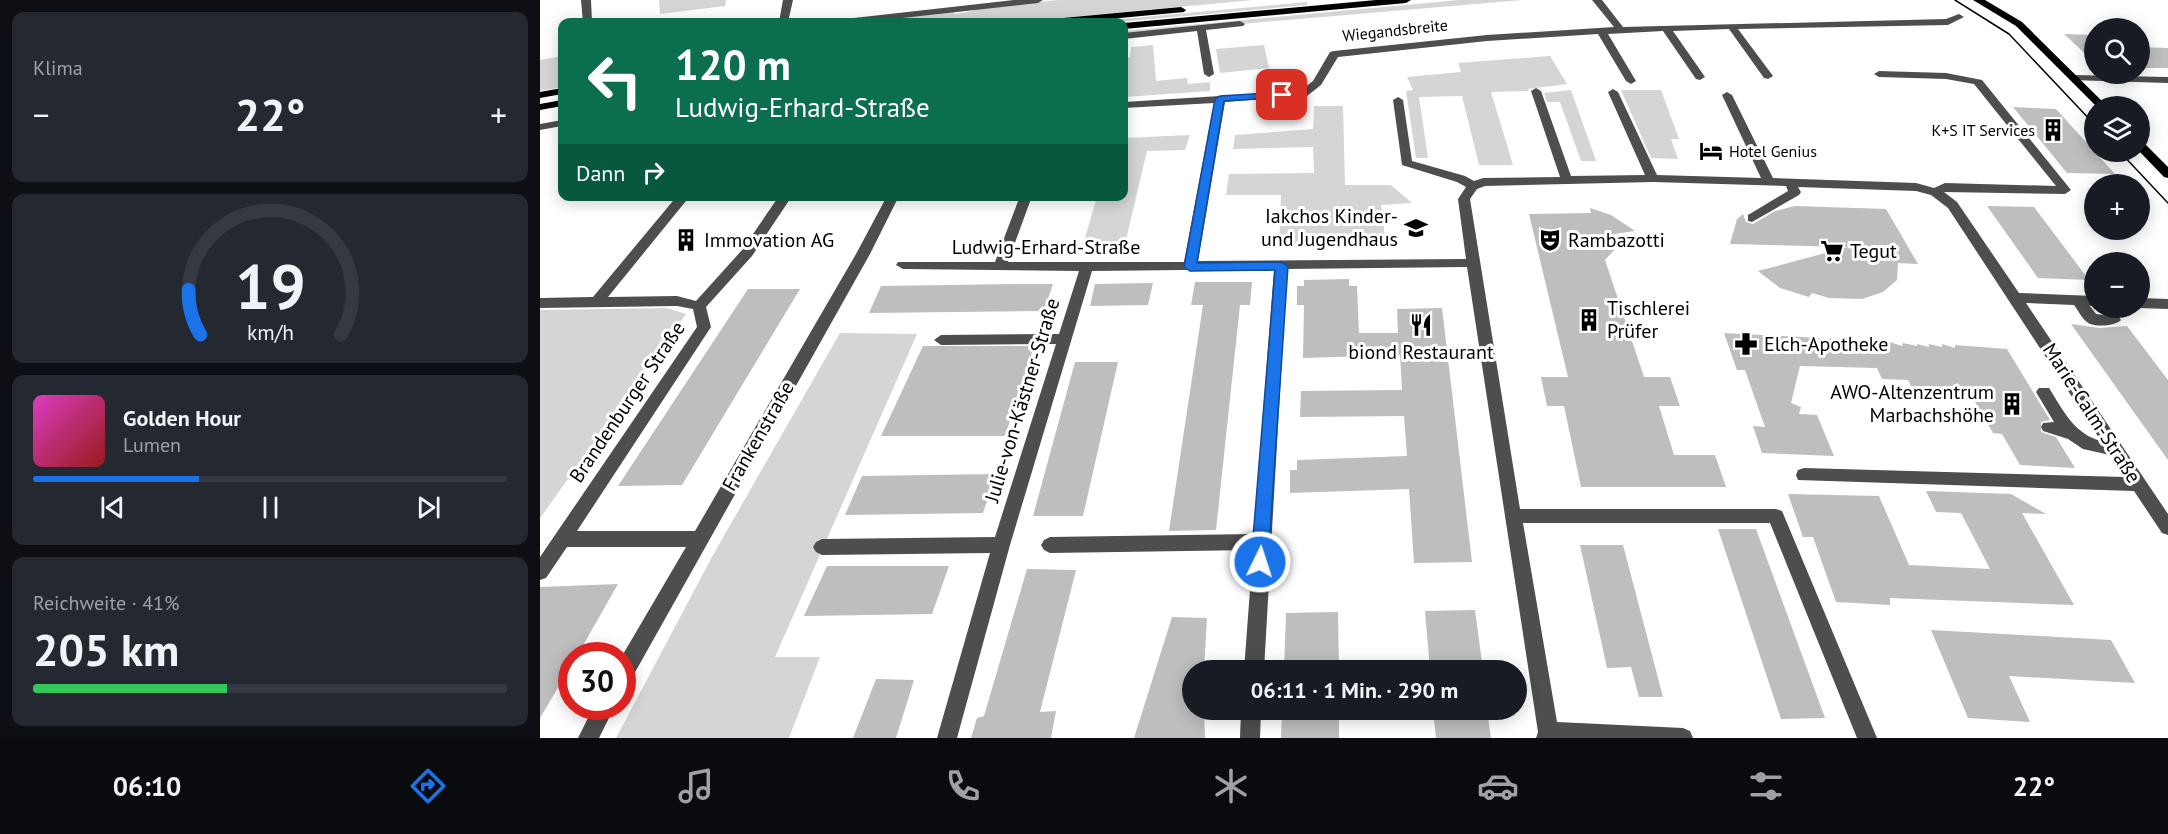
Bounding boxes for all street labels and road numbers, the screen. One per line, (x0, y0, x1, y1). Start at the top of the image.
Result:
street label: Wiegandsbreite (1341, 15, 1449, 45)
street label: Ludwig-Erhard-Straße (952, 234, 1140, 260)
street label: Julie-von-Kästner-Straße (978, 295, 1065, 506)
street label: Brandenburger Straße (563, 316, 691, 488)
street label: Marie-Calm-Straße (2037, 338, 2147, 488)
street label: Frankenstraße (716, 377, 800, 495)

